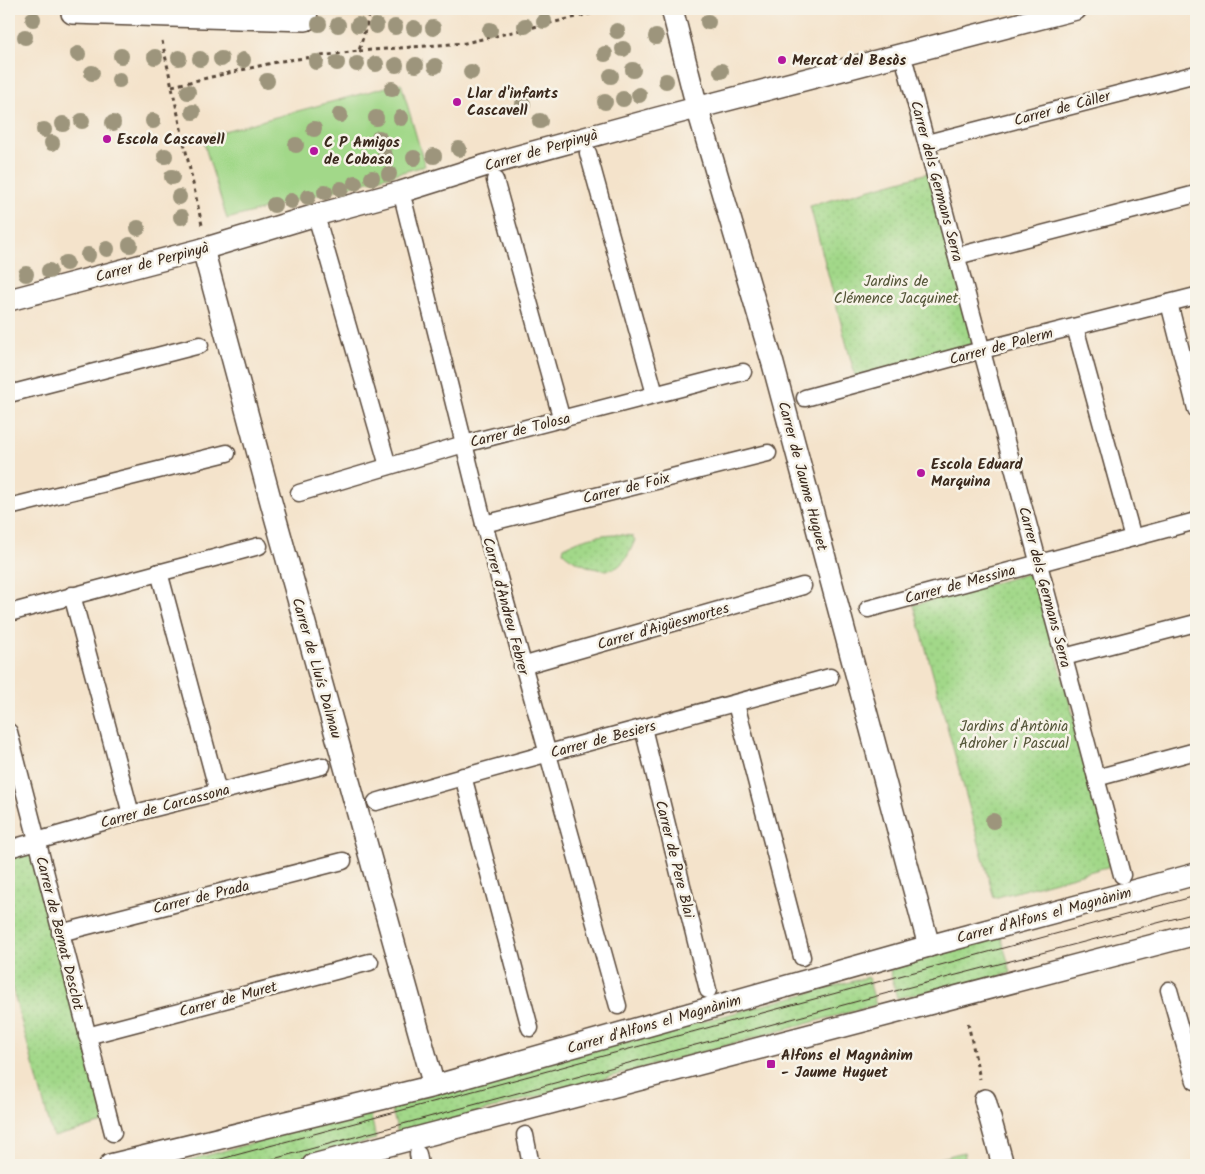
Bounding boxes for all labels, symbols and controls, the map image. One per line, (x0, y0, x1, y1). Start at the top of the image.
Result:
place label: Mercat del Besòs (792, 49, 906, 73)
marker: Mercat del Besòs (776, 54, 788, 66)
place label: Llar d'infants Cascavell (467, 82, 558, 123)
street label: Carrer de Càller (1011, 84, 1114, 133)
marker: Llar d'infants Cascavell (451, 96, 463, 108)
street label: Carrer dels Germans Serra (903, 98, 969, 265)
street label: Carrer de Perpinyà (482, 123, 601, 179)
place label: Escola Cascavell (117, 128, 224, 152)
place label: C P Amigos de Cobasa (324, 131, 400, 172)
marker: Escola Cascavell (101, 133, 113, 145)
marker: C P Amigos de Cobasa (308, 145, 320, 157)
street label: Carrer de Perpinyà (93, 236, 212, 290)
park label: Jardins de Clémence Jacquinet (834, 270, 958, 311)
street label: Carrer de Palerm (947, 322, 1056, 372)
street label: Carrer de Jaume Huguet (771, 399, 834, 554)
street label: Carrer de Tolosa (468, 407, 573, 455)
place label: Escola Eduard Marquina (931, 453, 1024, 494)
street label: Carrer de Foix (580, 466, 673, 511)
marker: Escola Eduard Marquina (915, 467, 927, 479)
street label: Carrer dels Germans Serra (1011, 504, 1077, 671)
street label: Carrer d'Andreu Febrer (475, 535, 535, 679)
street label: Carrer de Messina (902, 559, 1018, 611)
street label: Carrer de Lluís Dalmau (284, 595, 348, 742)
street label: Carrer d'Aigüesmortes (595, 596, 733, 657)
street label: Carrer de Besiers (548, 714, 659, 766)
park label: Jardins d'Antònia Adroher i Pascual (959, 715, 1069, 756)
street label: Carrer de Carcassona (98, 778, 233, 836)
street label: Carrer de Pere Blai (648, 798, 701, 922)
street label: Carrer de Bernat Desclot (28, 854, 90, 1013)
street label: Carrer de Prada (150, 874, 252, 922)
street label: Carrer d'Alfons el Magnànim (954, 881, 1134, 951)
street label: Carrer de Muret (177, 975, 280, 1025)
street label: Carrer d'Alfons el Magnànim (564, 989, 744, 1061)
place label: Alfons el Magnànim - Jaume Huguet (781, 1044, 913, 1085)
marker: Alfons el Magnànim - Jaume Huguet (765, 1058, 777, 1070)

